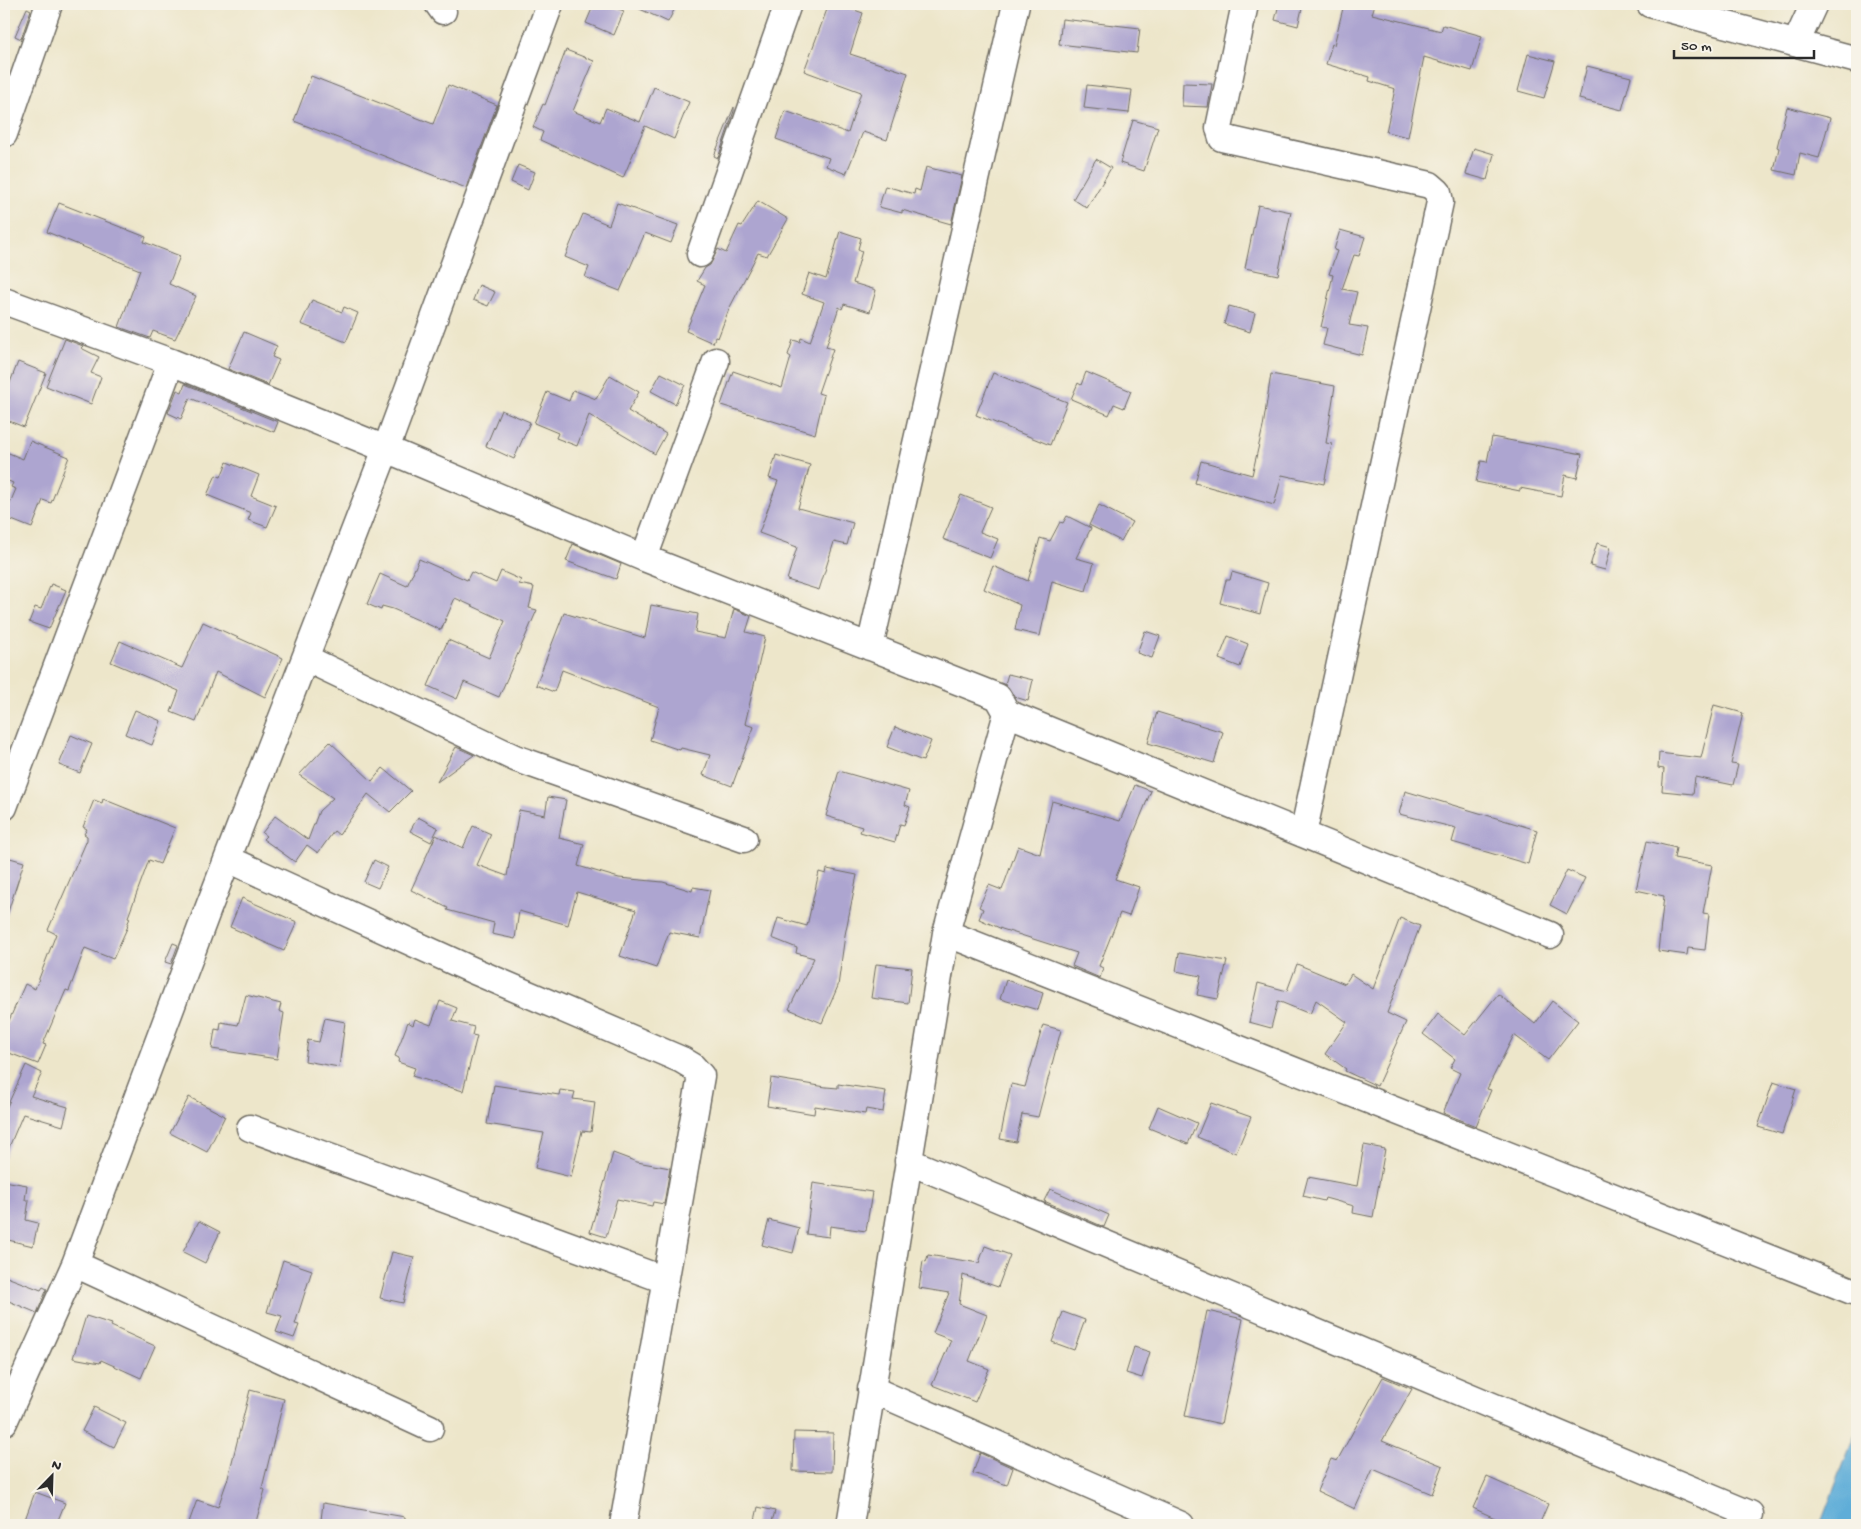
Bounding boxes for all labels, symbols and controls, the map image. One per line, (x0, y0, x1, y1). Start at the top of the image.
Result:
scale bar (1674, 28, 1814, 60)
text: 50 m (1681, 38, 1712, 56)
north arrow (28, 1452, 78, 1502)
text: N (49, 1457, 64, 1476)

